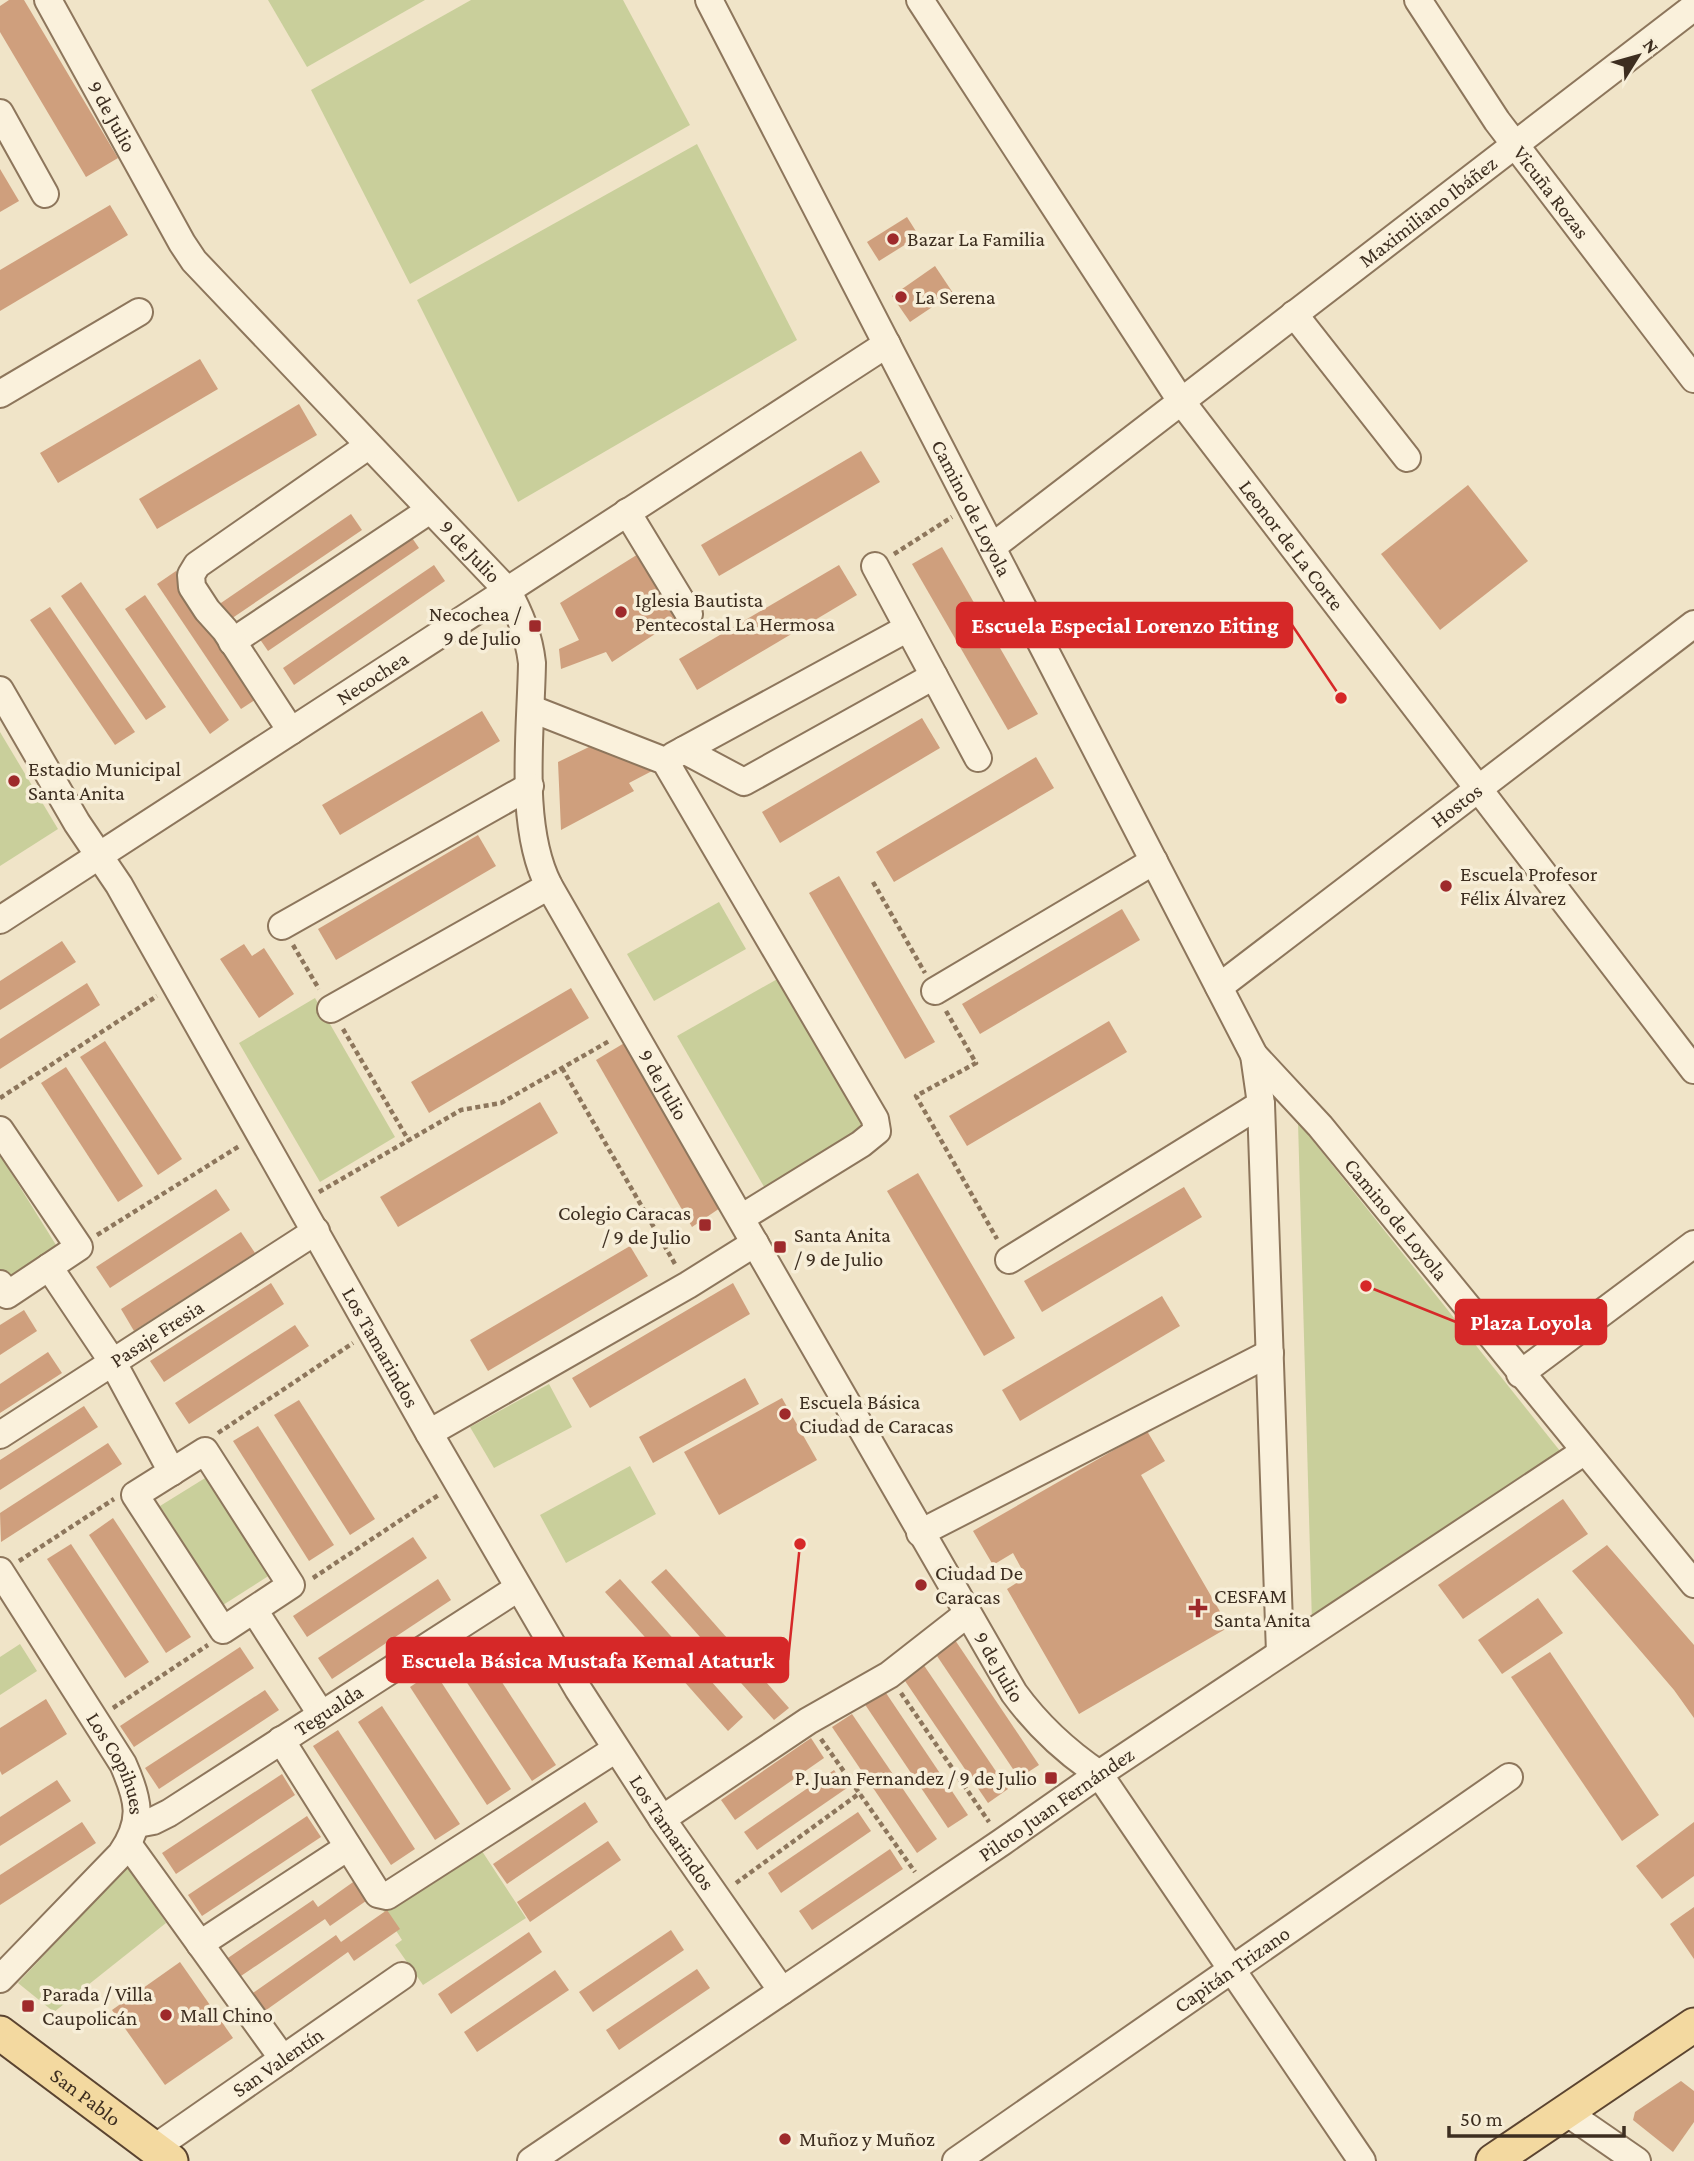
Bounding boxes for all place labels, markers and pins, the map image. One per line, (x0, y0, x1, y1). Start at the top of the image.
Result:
place label: Bazar La Familia (907, 227, 1045, 251)
marker: Bazar La Familia (885, 231, 901, 247)
place label: La Serena (915, 285, 996, 309)
marker: La Serena (893, 289, 909, 305)
place label: Iglesia Bautista Pentecostal La Hermosa (635, 588, 835, 636)
place label: Necochea / 9 de Julio (429, 602, 521, 650)
callout: Escuela Especial Lorenzo Eiting (957, 603, 1292, 647)
marker: Iglesia Bautista Pentecostal La Hermosa (613, 604, 629, 620)
marker: Necochea / 9 de Julio (527, 618, 543, 634)
place label: Estadio Municipal Santa Anita (28, 757, 181, 805)
marker: Estadio Municipal Santa Anita (6, 773, 22, 789)
place label: Escuela Profesor Félix Álvarez (1460, 862, 1598, 910)
marker: Escuela Profesor Félix Álvarez (1438, 878, 1454, 894)
place label: Colegio Caracas / 9 de Julio (558, 1201, 691, 1249)
marker: Colegio Caracas / 9 de Julio (697, 1217, 713, 1233)
place label: Santa Anita / 9 de Julio (794, 1223, 891, 1271)
marker: Santa Anita / 9 de Julio (772, 1239, 788, 1255)
callout: Plaza Loyola (1456, 1300, 1606, 1344)
place label: Escuela Básica Ciudad de Caracas (799, 1390, 953, 1438)
marker: Escuela Básica Ciudad de Caracas (777, 1406, 793, 1422)
place label: Ciudad De Caracas (935, 1561, 1023, 1609)
marker: Ciudad De Caracas (913, 1577, 929, 1593)
place label: CESFAM Santa Anita (1214, 1584, 1311, 1632)
marker: CESFAM Santa Anita (1188, 1598, 1208, 1618)
callout: Escuela Básica Mustafa Kemal Ataturk (387, 1638, 788, 1682)
place label: P. Juan Fernandez / 9 de Julio (795, 1766, 1037, 1790)
marker: P. Juan Fernandez / 9 de Julio (1043, 1770, 1059, 1786)
place label: Parada / Villa Caupolicán (42, 1982, 153, 2030)
marker: Parada / Villa Caupolicán (20, 1998, 36, 2014)
place label: Mall Chino (180, 2003, 273, 2027)
marker: Mall Chino (158, 2007, 174, 2023)
place label: Muñoz y Muñoz (799, 2127, 935, 2151)
marker: Muñoz y Muñoz (777, 2131, 793, 2147)

